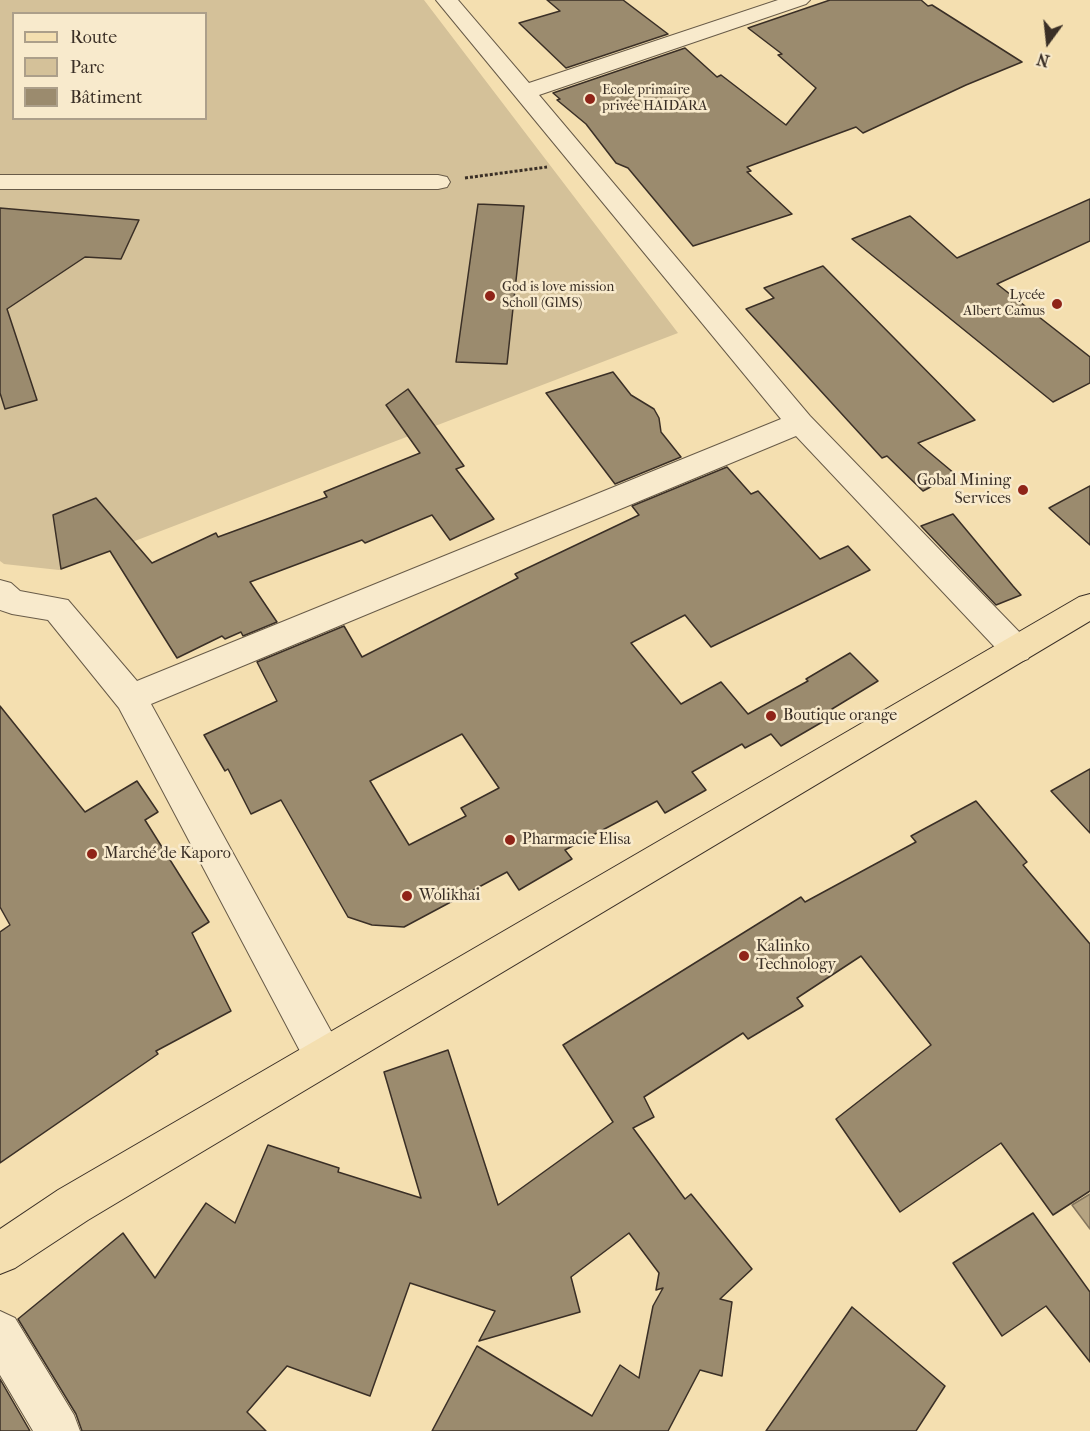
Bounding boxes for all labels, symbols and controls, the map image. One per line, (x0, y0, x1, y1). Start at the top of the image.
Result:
legend (12, 12, 207, 120)
north arrow (1018, 12, 1078, 72)
text: Route (70, 27, 117, 48)
text: N (1035, 49, 1052, 71)
text: Parc (70, 57, 105, 78)
place label: Ecole primaire privée HAIDARA (602, 83, 707, 116)
text: Bâtiment (70, 87, 142, 108)
marker: Ecole primaire privée HAIDARA (583, 92, 597, 106)
place label: God is love mission Scholl (GlMS) (502, 280, 614, 312)
place label: Lycée Albert Camus (963, 288, 1045, 320)
marker: God is love mission Scholl (GlMS) (483, 289, 497, 303)
marker: Lycée Albert Camus (1050, 297, 1064, 311)
place label: Gobal Mining Services (917, 471, 1011, 509)
marker: Gobal Mining Services (1016, 483, 1030, 497)
place label: Boutique orange (783, 706, 897, 726)
marker: Boutique orange (764, 709, 778, 723)
place label: Pharmacie Elisa (522, 830, 631, 850)
marker: Pharmacie Elisa (503, 833, 517, 847)
place label: Marché de Kaporo (104, 844, 231, 864)
marker: Marché de Kaporo (85, 847, 99, 861)
place label: Wolikhai (419, 886, 480, 906)
marker: Wolikhai (400, 889, 414, 903)
place label: Kalinko Technology (756, 937, 836, 975)
marker: Kalinko Technology (737, 949, 751, 963)

